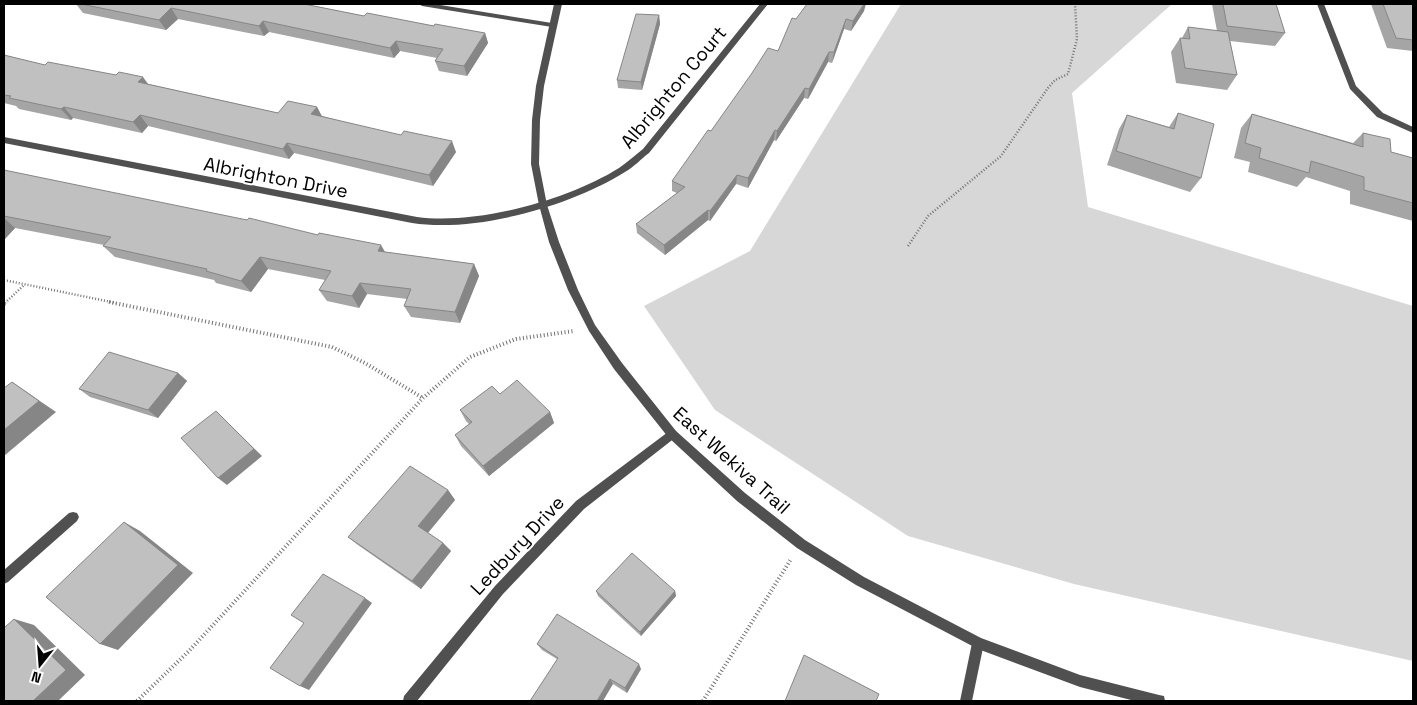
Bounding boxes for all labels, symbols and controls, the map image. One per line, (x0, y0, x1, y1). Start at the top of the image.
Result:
street label: Albrighton Court (615, 21, 732, 154)
street label: Albrighton Drive (202, 151, 350, 204)
street label: East Wekiva Trail (668, 401, 796, 520)
street label: Ledbury Drive (465, 490, 570, 600)
north arrow (15, 640, 65, 690)
text: N (29, 667, 43, 687)

